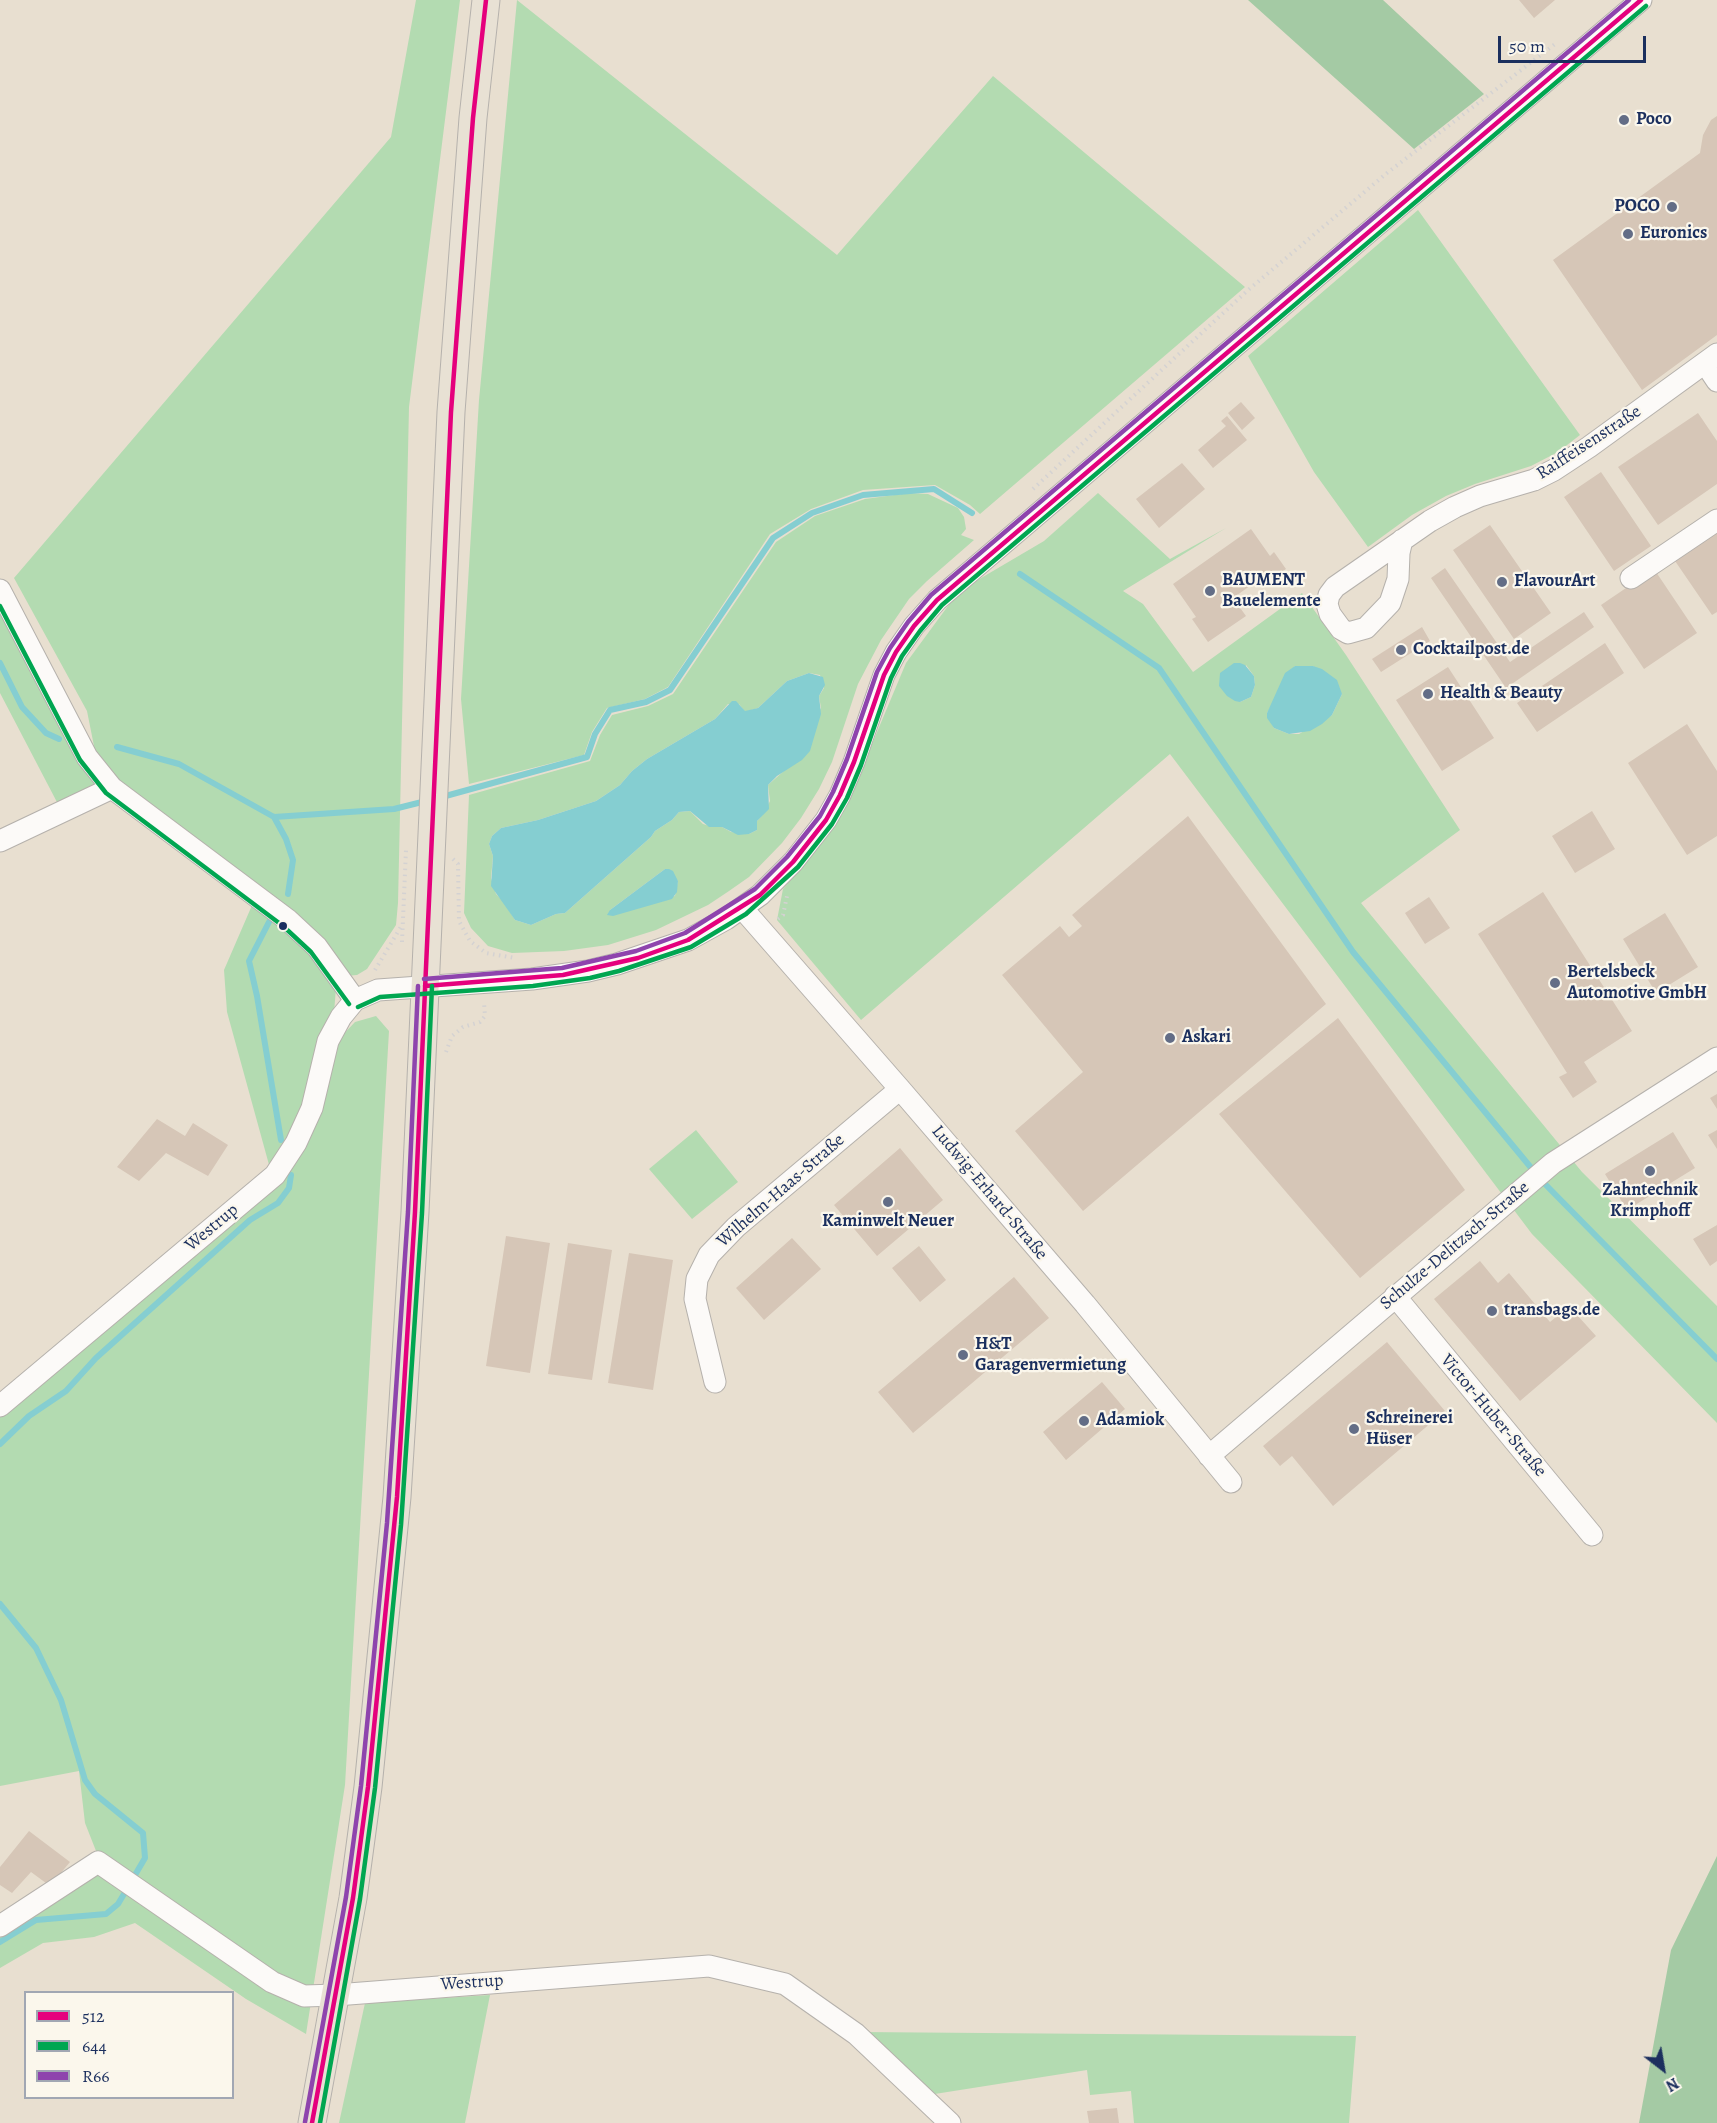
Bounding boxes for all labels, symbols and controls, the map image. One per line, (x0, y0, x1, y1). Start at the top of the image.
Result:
scale bar (1501, 24, 1650, 62)
text: 50 m (1509, 34, 1545, 58)
place label: Poco (1636, 109, 1672, 131)
marker: Poco (1617, 113, 1631, 127)
place label: POCO (1614, 196, 1660, 218)
marker: POCO (1665, 200, 1679, 214)
place label: Euronics (1640, 223, 1707, 245)
marker: Euronics (1621, 227, 1635, 241)
street label: Raiffeisenstraße (1533, 401, 1645, 485)
place label: BAUMENT Bauelemente (1222, 570, 1321, 612)
place label: FlavourArt (1514, 571, 1595, 593)
marker: FlavourArt (1495, 575, 1509, 589)
marker: BAUMENT Bauelemente (1203, 584, 1217, 598)
place label: Cocktailpost.de (1413, 639, 1530, 661)
marker: Cocktailpost.de (1394, 643, 1408, 657)
place label: Health & Beauty (1440, 683, 1562, 705)
marker: Health & Beauty (1421, 687, 1435, 701)
unlabelled marker (277, 920, 289, 932)
place label: Bertelsbeck Automotive GmbH (1567, 962, 1707, 1004)
marker: Bertelsbeck Automotive GmbH (1548, 976, 1562, 990)
place label: Askari (1182, 1027, 1231, 1049)
marker: Askari (1163, 1031, 1177, 1045)
street label: Ludwig-Erhard-Straße (926, 1121, 1052, 1265)
street label: Wilhelm-Haas-Straße (713, 1130, 849, 1252)
marker: Zahntechnik Krimphoff (1643, 1164, 1657, 1178)
street label: Schulze-Delitzsch-Straße (1376, 1177, 1534, 1315)
place label: Zahntechnik Krimphoff (1602, 1180, 1698, 1222)
marker: Kaminwelt Neuer (881, 1195, 895, 1209)
street label: Westrup (181, 1200, 243, 1256)
place label: Kaminwelt Neuer (822, 1211, 954, 1233)
place label: transbags.de (1504, 1300, 1600, 1322)
marker: transbags.de (1485, 1304, 1499, 1318)
place label: H&T Garagenvermietung (975, 1334, 1126, 1376)
marker: H&T Garagenvermietung (956, 1348, 970, 1362)
street label: Victor-Huber-Straße (1435, 1350, 1551, 1482)
place label: Schreinerei Hüser (1366, 1408, 1453, 1450)
place label: Adamiok (1096, 1410, 1164, 1432)
marker: Adamiok (1077, 1414, 1091, 1428)
marker: Schreinerei Hüser (1347, 1422, 1361, 1436)
street label: Westrup (440, 1970, 504, 1996)
legend (24, 1991, 234, 2099)
text: 512 (82, 2004, 104, 2028)
text: 644 (82, 2034, 107, 2058)
north arrow (1633, 2039, 1693, 2099)
text: R66 (82, 2064, 110, 2088)
text: N (1662, 2072, 1683, 2097)

